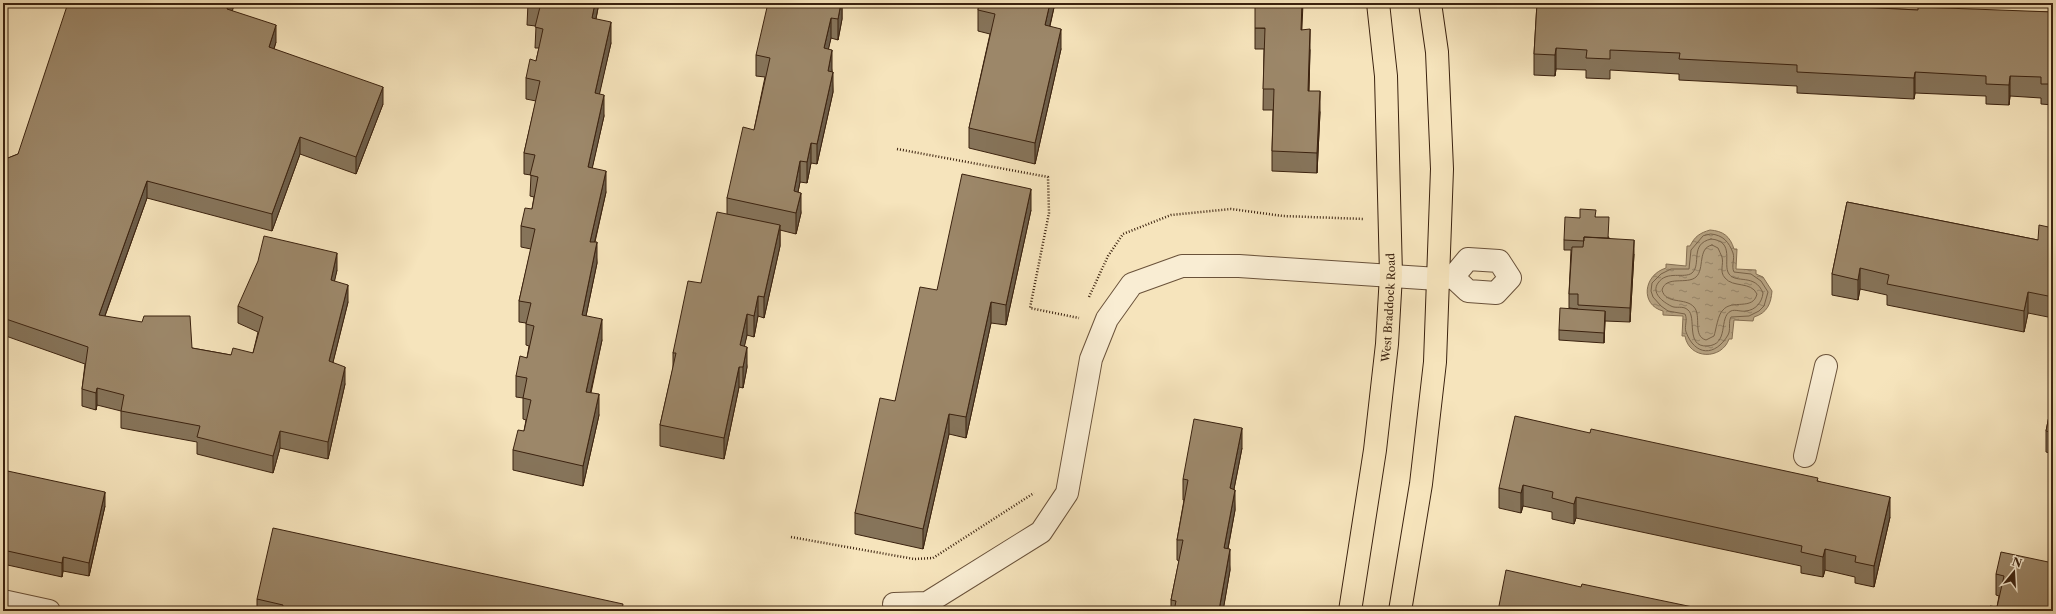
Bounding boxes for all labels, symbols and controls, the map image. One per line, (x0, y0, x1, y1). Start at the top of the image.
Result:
street label: West Braddock Road (1378, 253, 1398, 364)
north arrow (1994, 552, 2034, 592)
text: N (2010, 554, 2024, 571)

